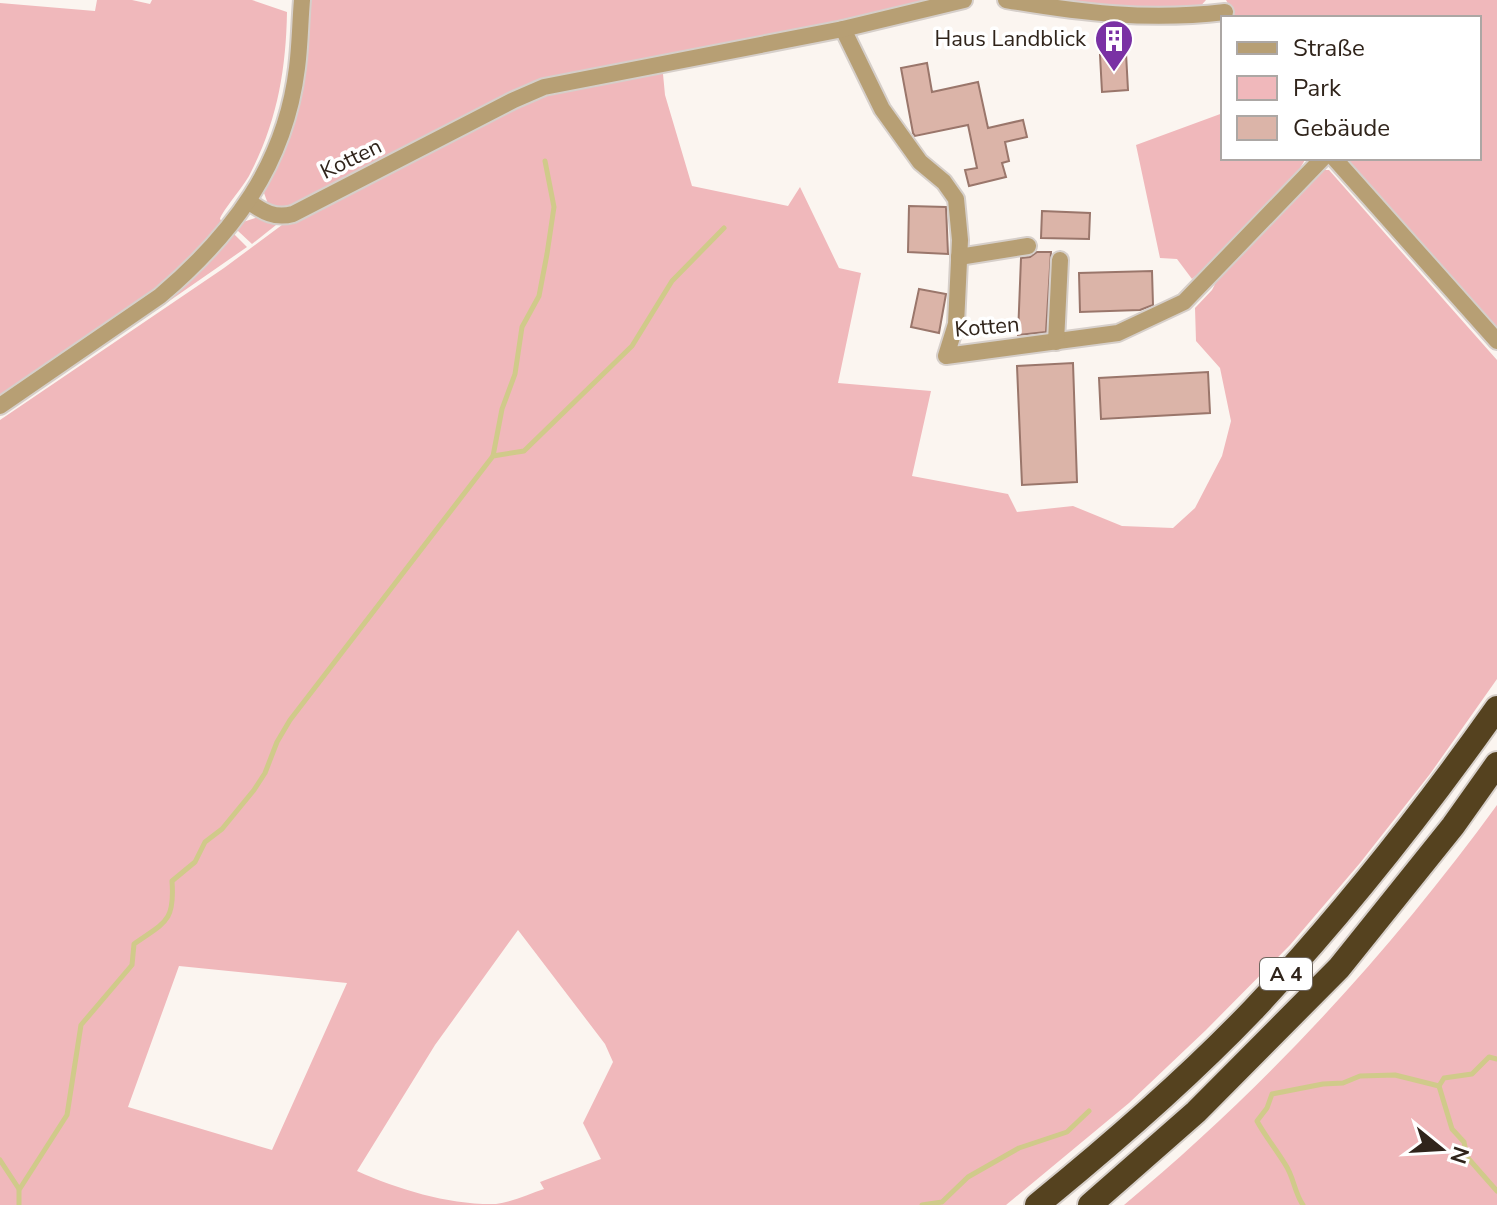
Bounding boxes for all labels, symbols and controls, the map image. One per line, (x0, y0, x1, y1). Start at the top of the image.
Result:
legend (1221, 16, 1481, 160)
building icon: Haus Landblick (1093, 18, 1135, 73)
place label: Haus Landblick (934, 24, 1087, 54)
text: Straße (1293, 32, 1365, 64)
text: Park (1293, 72, 1342, 104)
text: Gebäude (1293, 112, 1390, 144)
street label: Kotten (315, 131, 387, 187)
street label: Kotten (953, 309, 1021, 345)
road number: A 4 (1260, 958, 1312, 990)
north arrow (1401, 1109, 1481, 1189)
text: N (1442, 1142, 1476, 1167)

